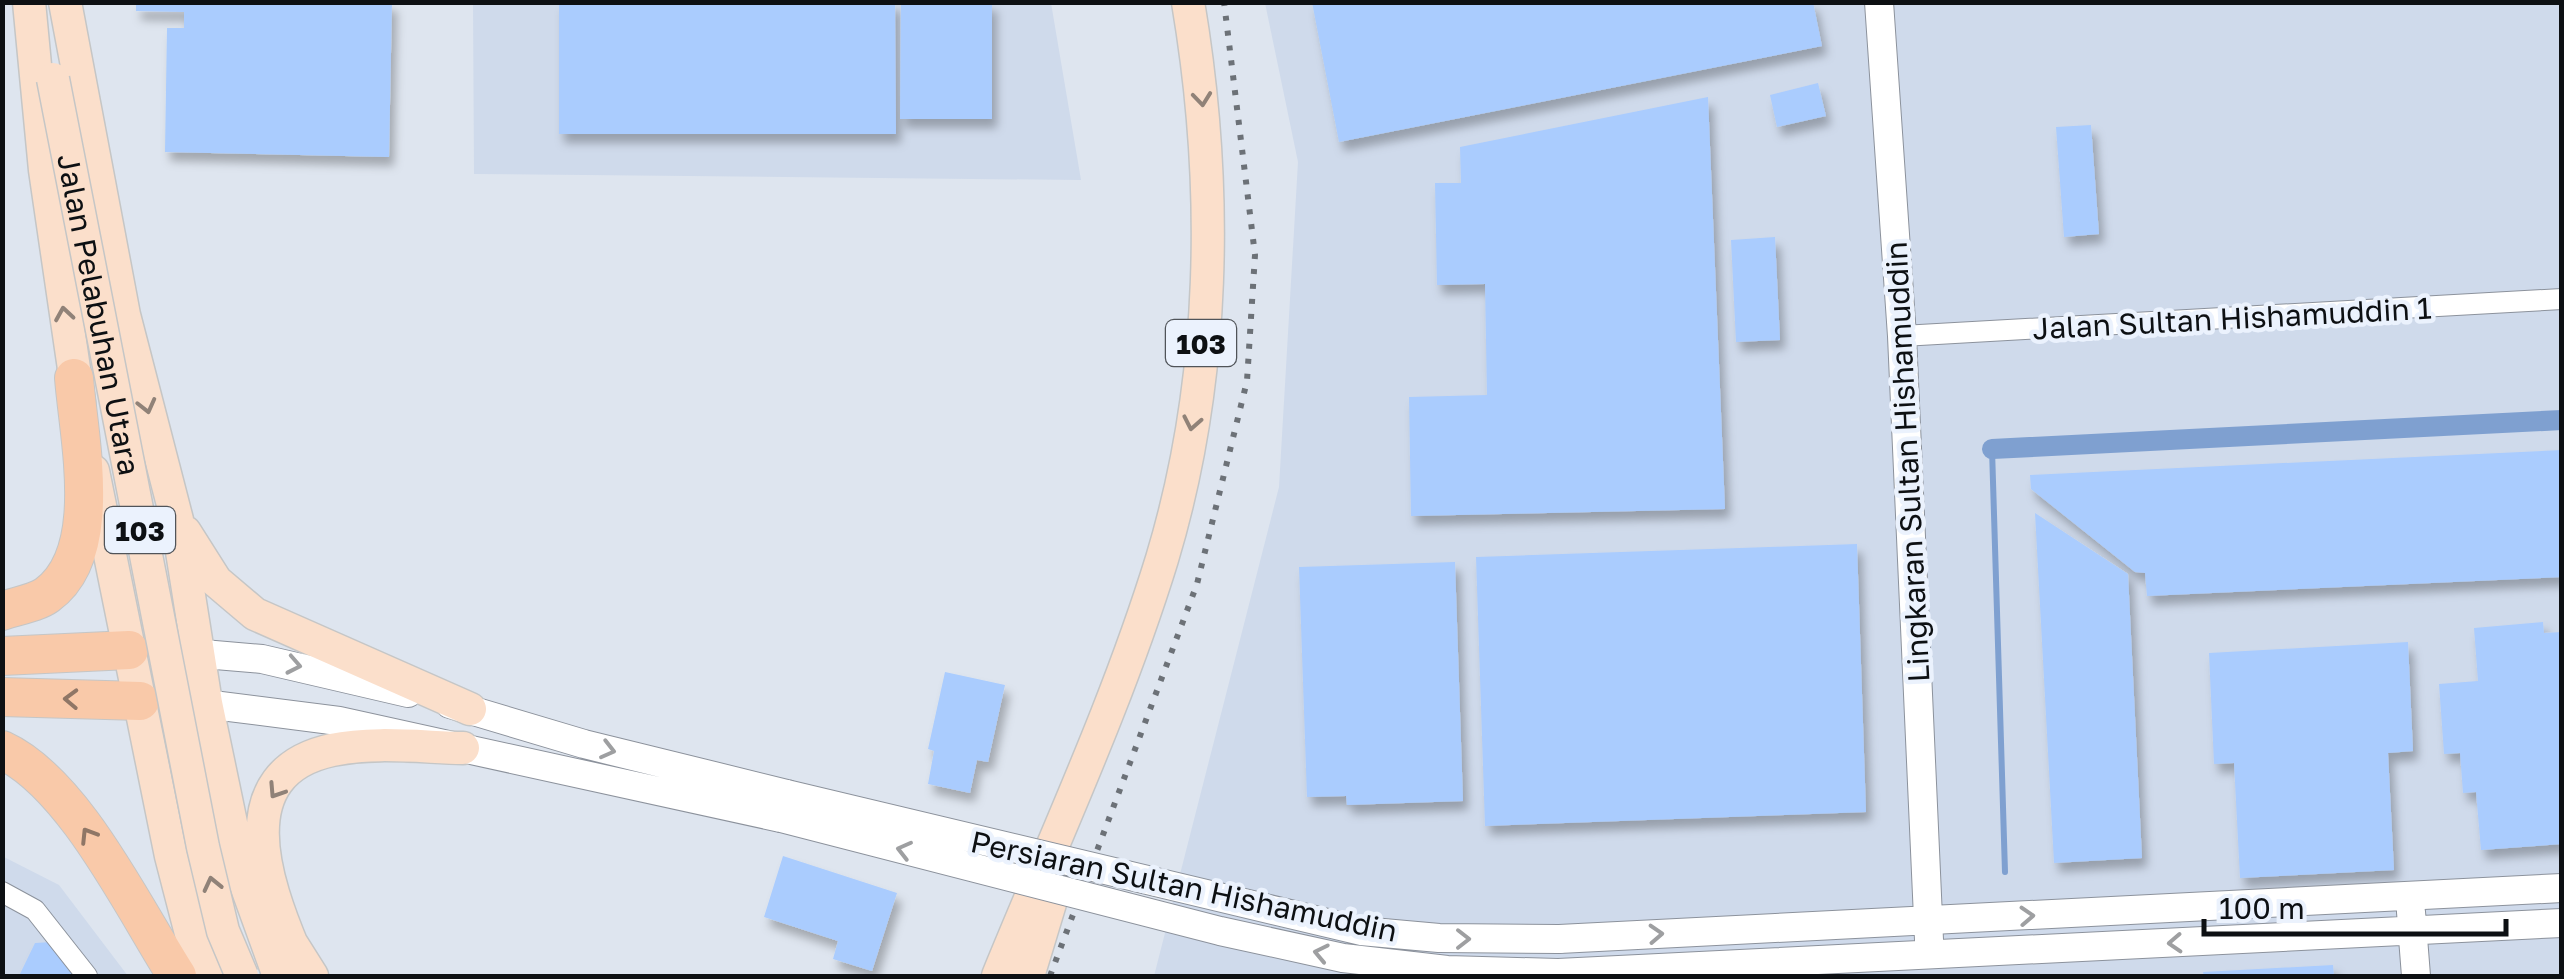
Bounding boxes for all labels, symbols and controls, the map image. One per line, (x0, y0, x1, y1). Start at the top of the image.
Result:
one-way arrow (1191, 91, 1212, 107)
street label: Jalan Pelabuhan Utara (50, 151, 148, 478)
street label: Lingkaran Sultan Hishamuddin (1877, 241, 1937, 683)
street label: Jalan Sultan Hishamuddin 1 (2032, 290, 2432, 346)
one-way arrow (54, 305, 75, 322)
road number: 103 (1166, 320, 1236, 366)
one-way arrow (136, 397, 157, 414)
one-way arrow (1182, 415, 1203, 431)
road number: 103 (105, 507, 175, 553)
one-way arrow (285, 654, 302, 675)
one-way arrow (63, 688, 79, 709)
one-way arrow (599, 738, 616, 759)
one-way arrow (269, 780, 288, 798)
street label: Persiaran Sultan Hishamuddin (967, 823, 1401, 949)
one-way arrow (81, 827, 100, 845)
one-way arrow (896, 840, 913, 861)
scale bar (2204, 874, 2506, 936)
one-way arrow (203, 876, 224, 893)
text: 100 m (2219, 890, 2305, 926)
one-way arrow (2019, 906, 2035, 927)
one-way arrow (1649, 924, 1665, 945)
one-way arrow (1455, 928, 1471, 949)
one-way arrow (2167, 933, 2183, 954)
one-way arrow (1313, 944, 1330, 965)

